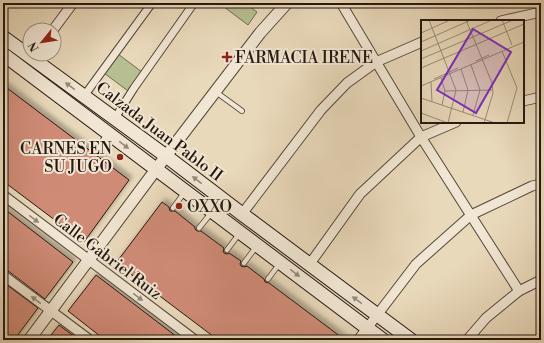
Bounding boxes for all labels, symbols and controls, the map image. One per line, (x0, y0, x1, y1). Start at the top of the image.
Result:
inset map (421, 20, 524, 123)
north arrow (22, 22, 62, 62)
text: N (26, 39, 42, 54)
place label: FARMACIA IRENE (235, 48, 373, 68)
marker: FARMACIA IRENE (222, 52, 232, 62)
street label: Calzada Juan Pablo II (92, 78, 227, 186)
one-way arrow (65, 82, 75, 90)
place label: CARNES EN SU JUGO (20, 139, 112, 177)
one-way arrow (118, 140, 129, 149)
marker: CARNES EN SU JUGO (115, 152, 125, 162)
one-way arrow (192, 176, 203, 184)
place label: OXXO (187, 197, 232, 217)
marker: OXXO (174, 201, 184, 211)
street label: Calle Gabriel Ruiz (49, 209, 166, 304)
one-way arrow (29, 215, 40, 223)
one-way arrow (289, 269, 300, 277)
one-way arrow (133, 293, 143, 301)
one-way arrow (31, 295, 42, 304)
one-way arrow (352, 296, 363, 304)

